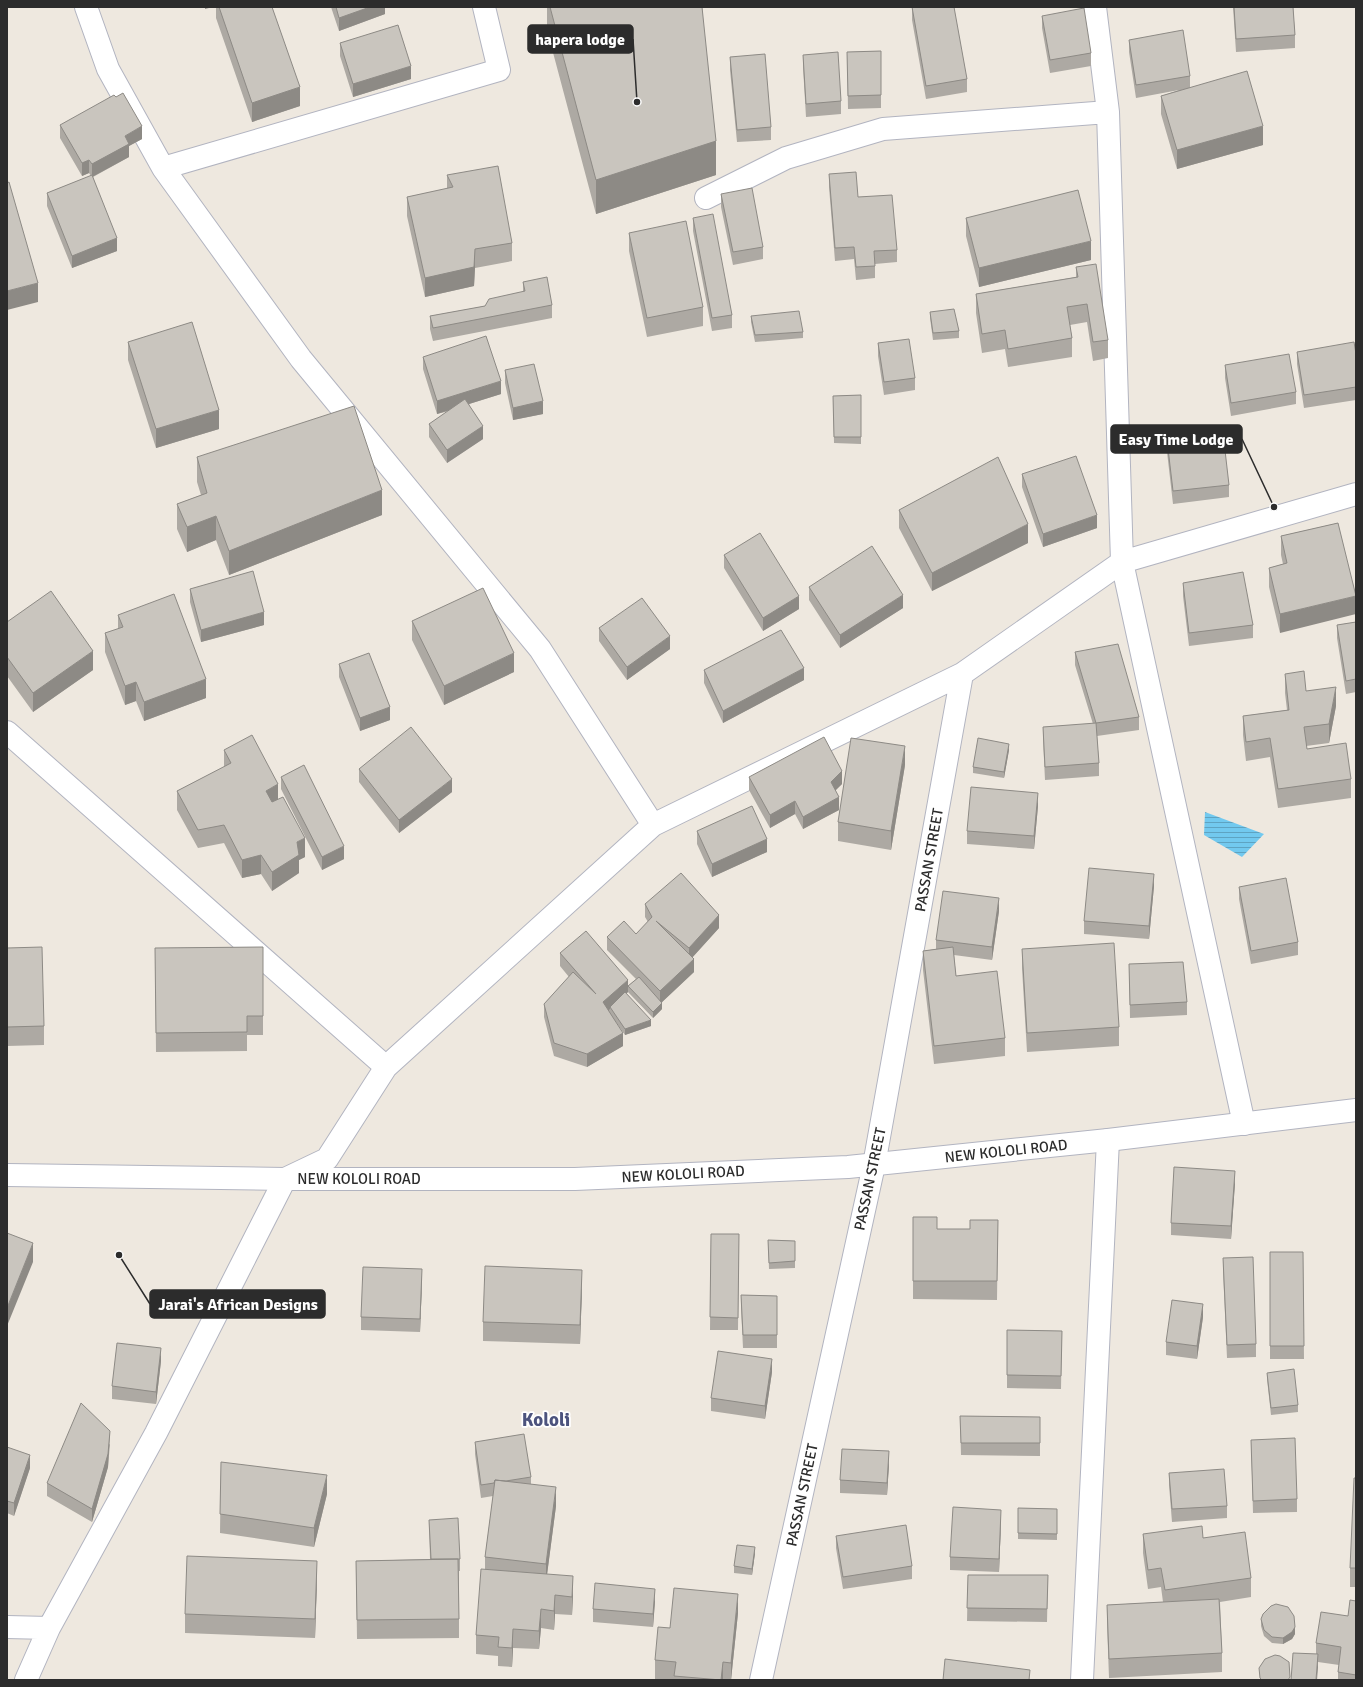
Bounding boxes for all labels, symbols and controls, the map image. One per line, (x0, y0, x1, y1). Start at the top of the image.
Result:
callout: hapera lodge (528, 25, 633, 53)
text: hapera lodge (535, 30, 625, 50)
callout: Easy Time Lodge (1111, 425, 1242, 453)
text: Easy Time Lodge (1119, 430, 1233, 450)
street label: PASSAN STREET (911, 806, 947, 913)
street label: PASSAN STREET (850, 1125, 890, 1232)
street label: NEW KOLOLI ROAD (944, 1136, 1068, 1166)
street label: NEW KOLOLI ROAD (621, 1162, 745, 1186)
street label: NEW KOLOLI ROAD (297, 1170, 421, 1188)
callout: Jarai's African Designs (150, 1290, 325, 1318)
text: Jarai's African Designs (158, 1295, 318, 1315)
district label: Kololi (522, 1408, 570, 1432)
street label: PASSAN STREET (782, 1441, 822, 1548)

